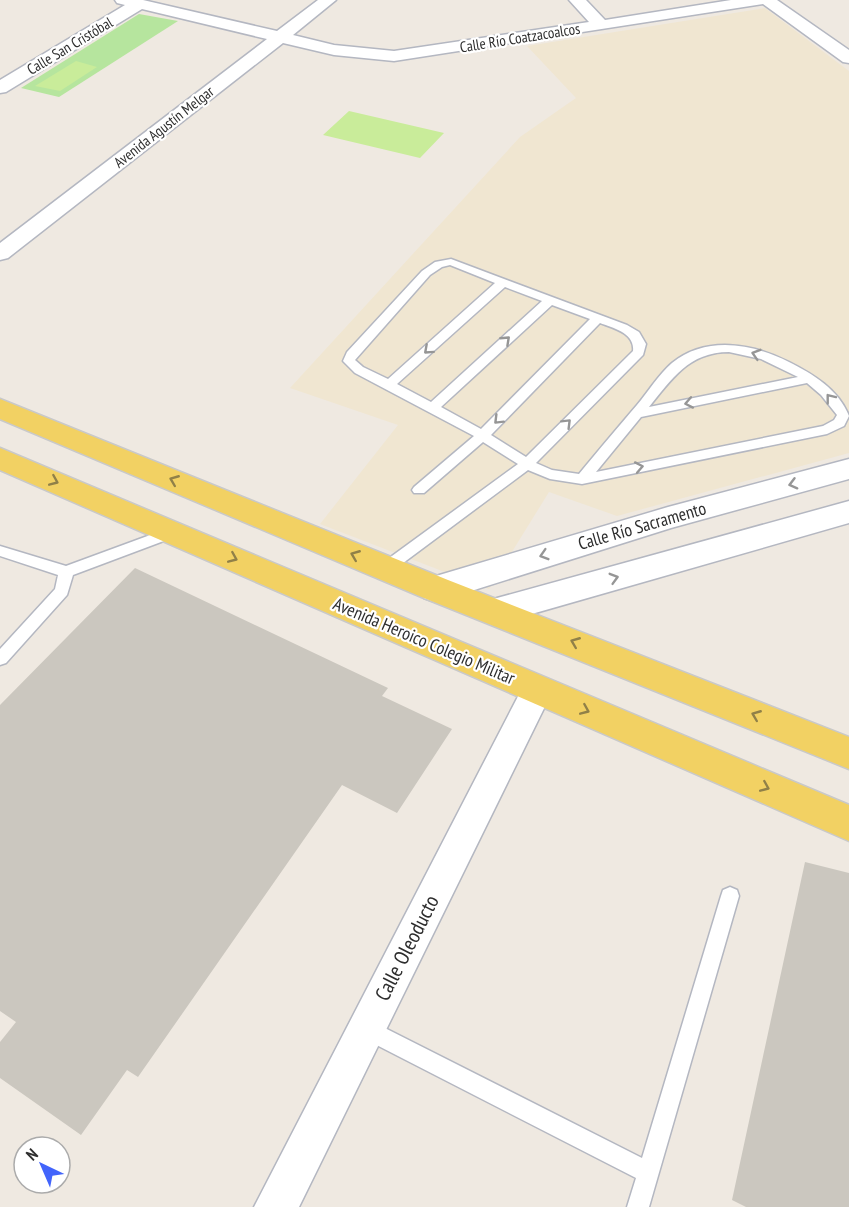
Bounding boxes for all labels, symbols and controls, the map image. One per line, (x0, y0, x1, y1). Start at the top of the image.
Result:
street label: Calle San Cristóbal (23, 12, 117, 79)
street label: Calle Río Coatzacoalcos (459, 19, 581, 56)
street label: Avenida Agustín Melgar (110, 81, 218, 172)
one-way arrow (499, 337, 510, 348)
one-way arrow (424, 343, 435, 354)
one-way arrow (751, 349, 762, 361)
one-way arrow (826, 393, 837, 404)
one-way arrow (684, 396, 694, 409)
one-way arrow (494, 413, 505, 423)
one-way arrow (560, 420, 571, 430)
one-way arrow (634, 461, 644, 474)
one-way arrow (47, 474, 58, 486)
one-way arrow (170, 475, 181, 487)
one-way arrow (788, 477, 798, 489)
street label: Calle Río Sacramento (575, 496, 709, 555)
one-way arrow (539, 548, 550, 560)
one-way arrow (350, 550, 361, 562)
one-way arrow (226, 551, 237, 563)
one-way arrow (608, 573, 618, 585)
street label: Avenida Heroico Colegio Militar (330, 592, 519, 689)
one-way arrow (570, 637, 581, 649)
one-way arrow (579, 703, 590, 715)
one-way arrow (751, 710, 762, 722)
one-way arrow (758, 780, 769, 792)
street label: Calle Oleoducto (368, 890, 445, 1005)
north arrow (12, 1135, 72, 1195)
text: N (22, 1144, 42, 1164)

